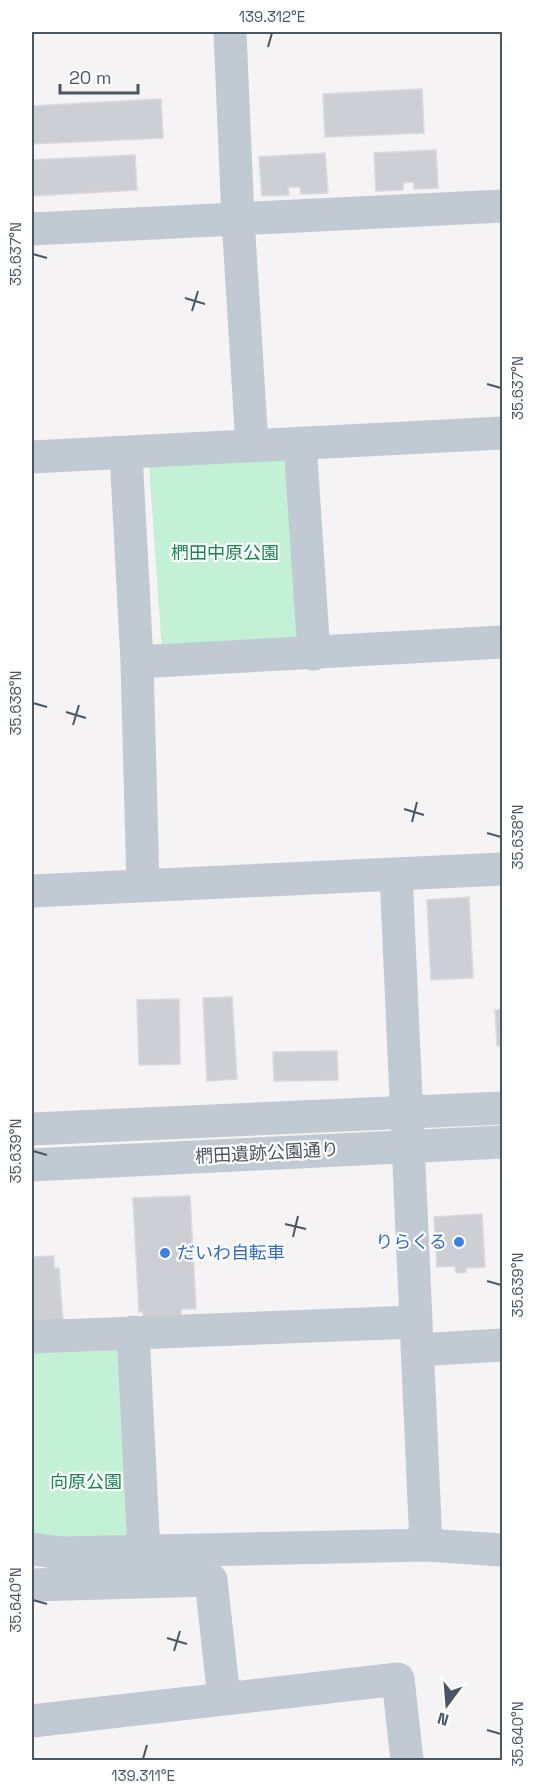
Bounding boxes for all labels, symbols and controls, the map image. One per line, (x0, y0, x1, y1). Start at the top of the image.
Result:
text: 139.312°E (239, 7, 305, 26)
scale bar (60, 57, 138, 95)
text: 20 m (69, 66, 112, 89)
text: 35.637°N (6, 222, 25, 286)
text: 35.637°N (508, 356, 527, 420)
park label: 椚田中原公園 (171, 541, 279, 564)
text: 35.638°N (6, 671, 25, 735)
text: 35.638°N (508, 805, 527, 869)
text: 35.639°N (6, 1119, 25, 1183)
street label: 椚田遺跡公園通り (194, 1137, 339, 1168)
place label: りらくる (375, 1230, 447, 1253)
marker: りらくる (452, 1235, 466, 1249)
place label: だいわ自転車 (177, 1241, 285, 1264)
marker: だいわ自転車 (158, 1246, 172, 1260)
text: 35.639°N (508, 1253, 527, 1317)
park label: 向原公園 (50, 1470, 122, 1493)
text: 35.640°N (6, 1567, 25, 1633)
north arrow (417, 1675, 477, 1735)
text: 35.640°N (508, 1701, 527, 1767)
text: N (435, 1707, 451, 1731)
text: 139.311°E (111, 1766, 175, 1785)

